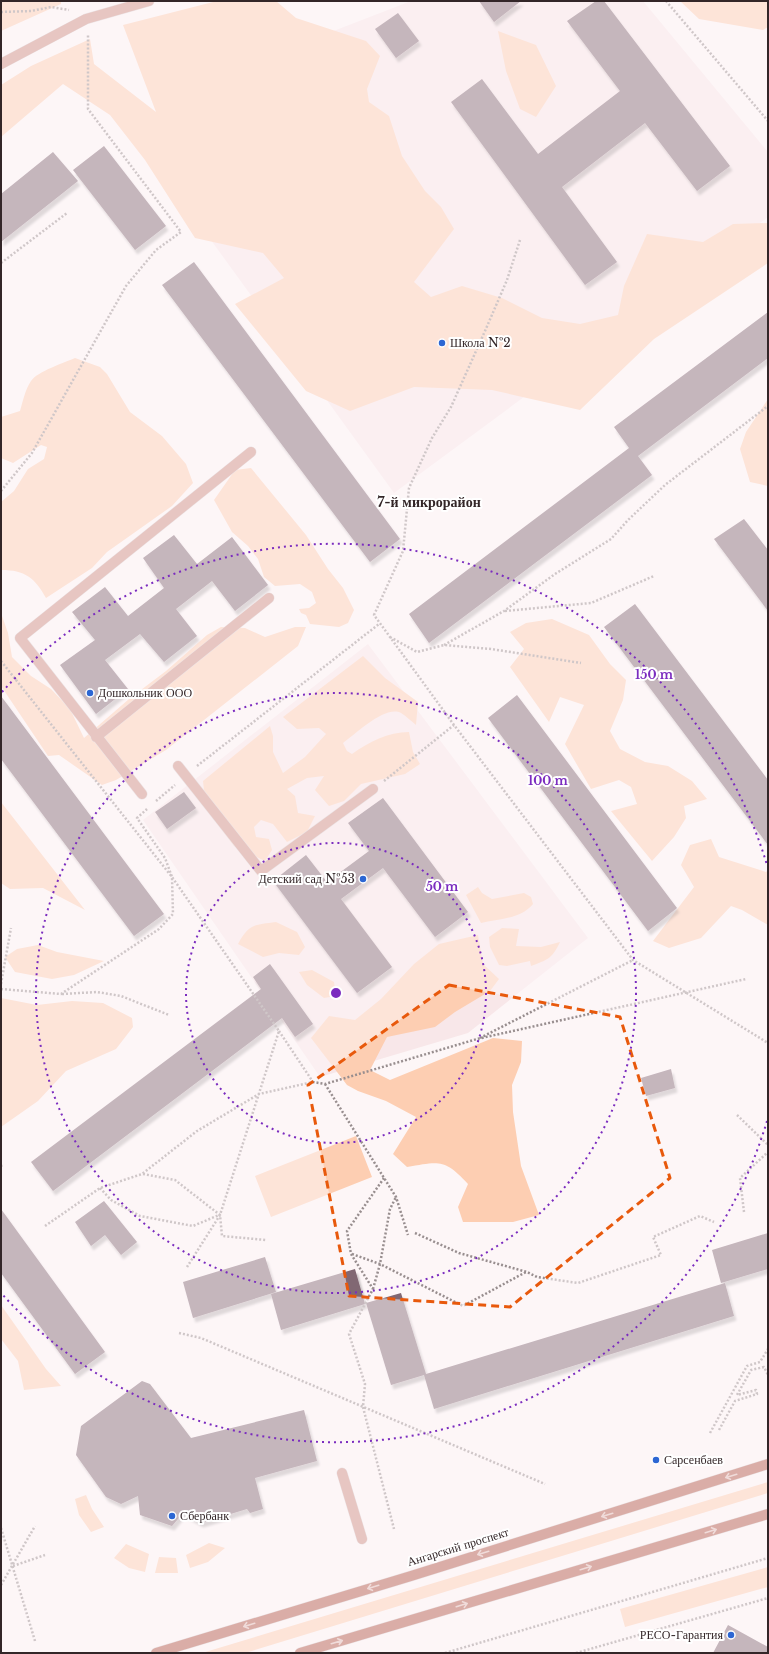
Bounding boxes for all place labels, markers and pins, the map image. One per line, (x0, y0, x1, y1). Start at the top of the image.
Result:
place label: Школа №2 (450, 335, 511, 350)
marker: Школа №2 (437, 338, 447, 348)
place label: Дошкольник ООО (98, 685, 192, 700)
marker: Дошкольник ООО (85, 688, 95, 698)
place label: Детский сад №53 (259, 871, 355, 886)
marker: Детский сад №53 (358, 874, 368, 884)
centre of rings (329, 986, 343, 1000)
place label: Сарсенбаев (664, 1452, 723, 1467)
marker: Сарсенбаев (651, 1455, 661, 1465)
place label: Сбербанк (180, 1508, 229, 1523)
marker: Сбербанк (167, 1511, 177, 1521)
place label: РЕСО-Гарантия (640, 1627, 723, 1642)
marker: РЕСО-Гарантия (726, 1630, 736, 1640)

